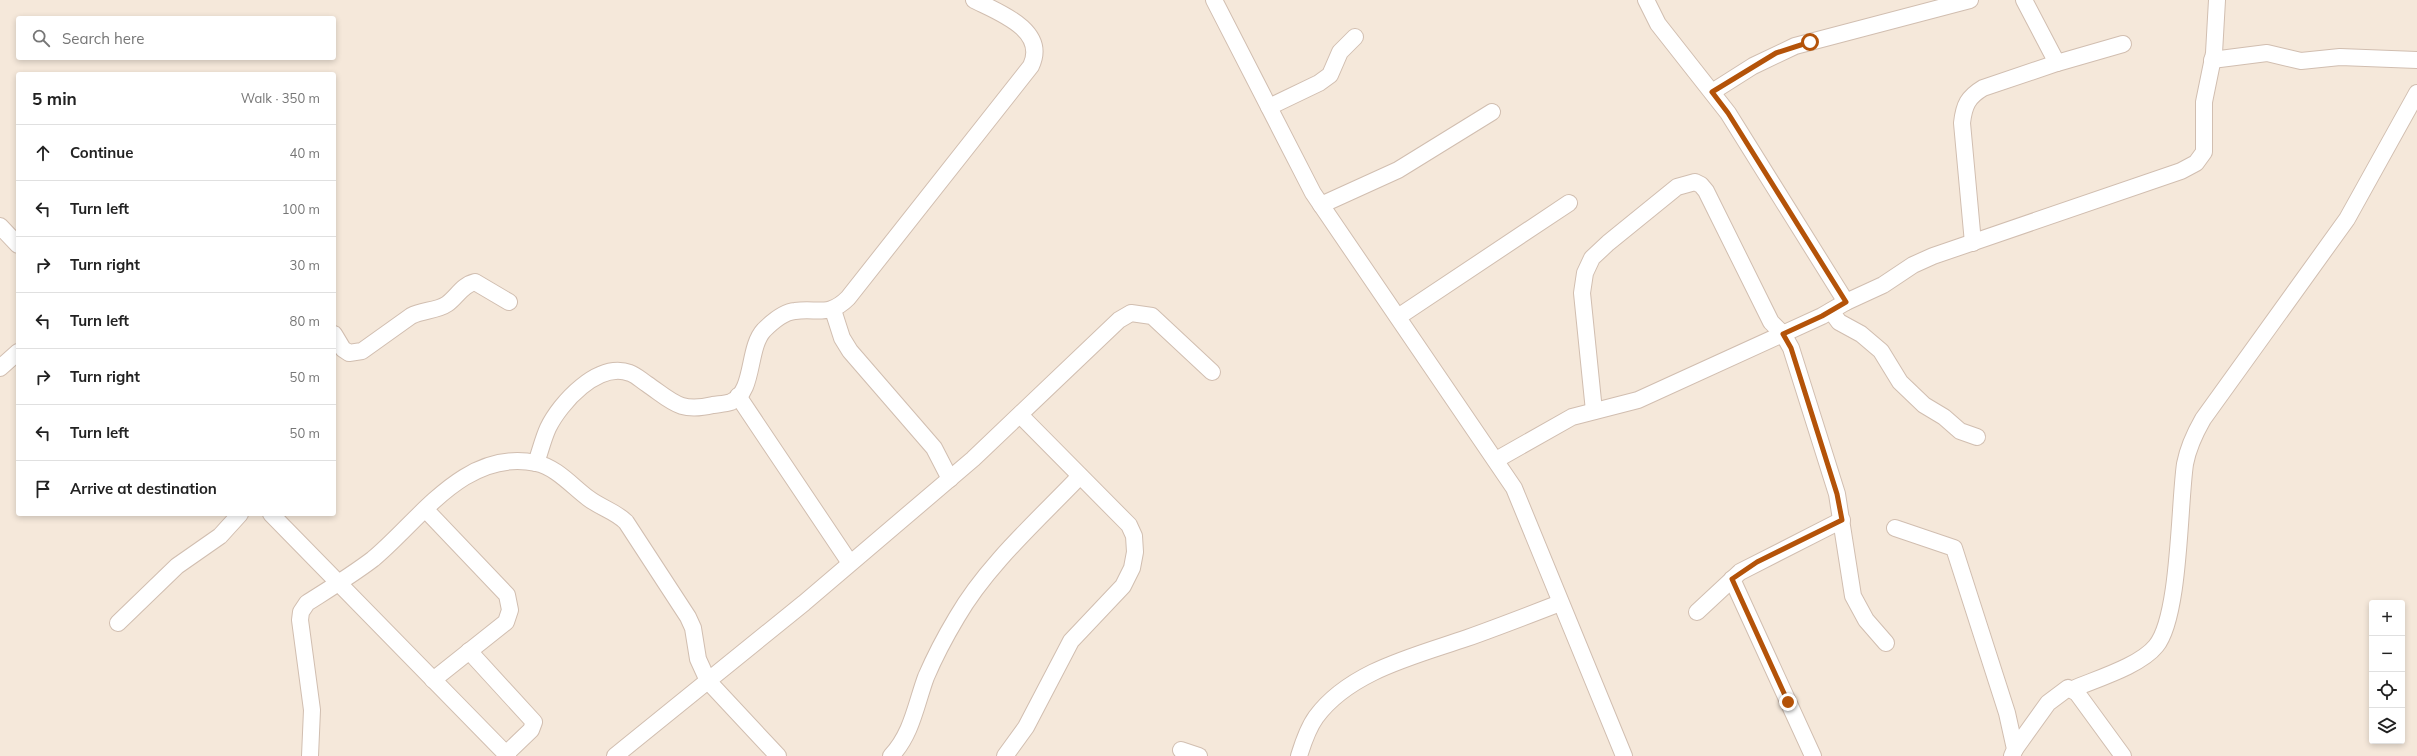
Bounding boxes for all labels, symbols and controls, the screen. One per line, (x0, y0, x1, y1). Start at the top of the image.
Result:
search box (16, 16, 336, 60)
icon: search (30, 27, 52, 49)
text: Search here (62, 29, 144, 48)
route start (1801, 33, 1819, 51)
text: 5 min (32, 88, 77, 109)
text: Walk · 350 m (241, 90, 320, 106)
icon: ahead (32, 142, 54, 164)
text: Continue (70, 143, 133, 162)
text: 40 m (290, 145, 320, 161)
icon: left (32, 198, 54, 220)
text: Turn left (70, 199, 129, 218)
text: 100 m (282, 201, 320, 217)
icon: right (32, 254, 54, 276)
text: Turn right (70, 255, 140, 274)
text: 30 m (290, 257, 320, 273)
icon: left (32, 310, 54, 332)
text: Turn left (70, 311, 129, 330)
text: 80 m (290, 313, 320, 329)
icon: right (32, 366, 54, 388)
text: Turn right (70, 367, 140, 386)
text: 50 m (290, 369, 320, 385)
icon: left (32, 422, 54, 444)
text: Turn left (70, 423, 129, 442)
text: 50 m (290, 425, 320, 441)
icon: arrive (32, 478, 54, 500)
text: Arrive at destination (70, 479, 217, 498)
map controls (2369, 600, 2405, 744)
button: + (2369, 600, 2405, 636)
button: − (2369, 636, 2405, 672)
button: locate (2369, 672, 2405, 708)
route end (1779, 693, 1797, 711)
button: layers (2369, 708, 2405, 744)

